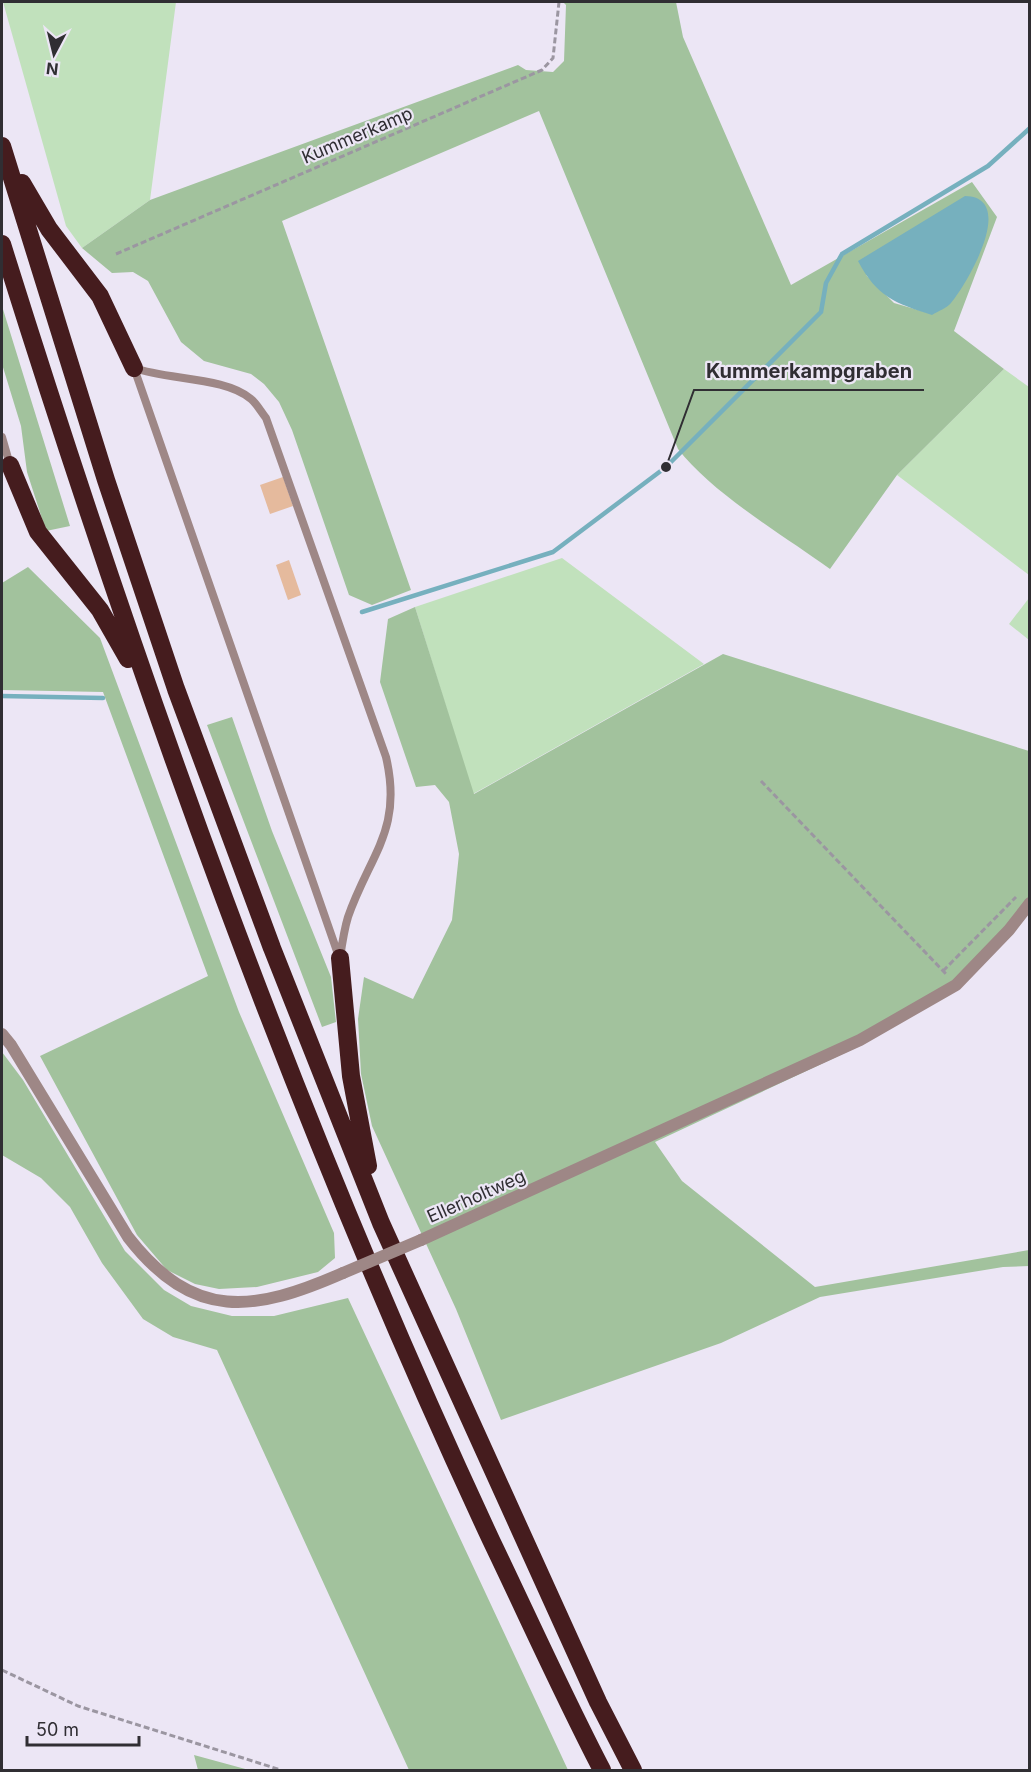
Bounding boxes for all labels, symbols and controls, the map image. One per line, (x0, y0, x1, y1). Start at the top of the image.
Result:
north arrow (24, 24, 84, 84)
text: N (45, 58, 59, 80)
street label: Kummerkamp (299, 102, 415, 168)
callout: Kummerkampgraben (694, 352, 924, 390)
text: Kummerkampgraben (706, 359, 912, 383)
street label: Ellerholtweg (424, 1165, 528, 1227)
scale bar (27, 1709, 140, 1747)
text: 50 m (36, 1719, 79, 1740)

